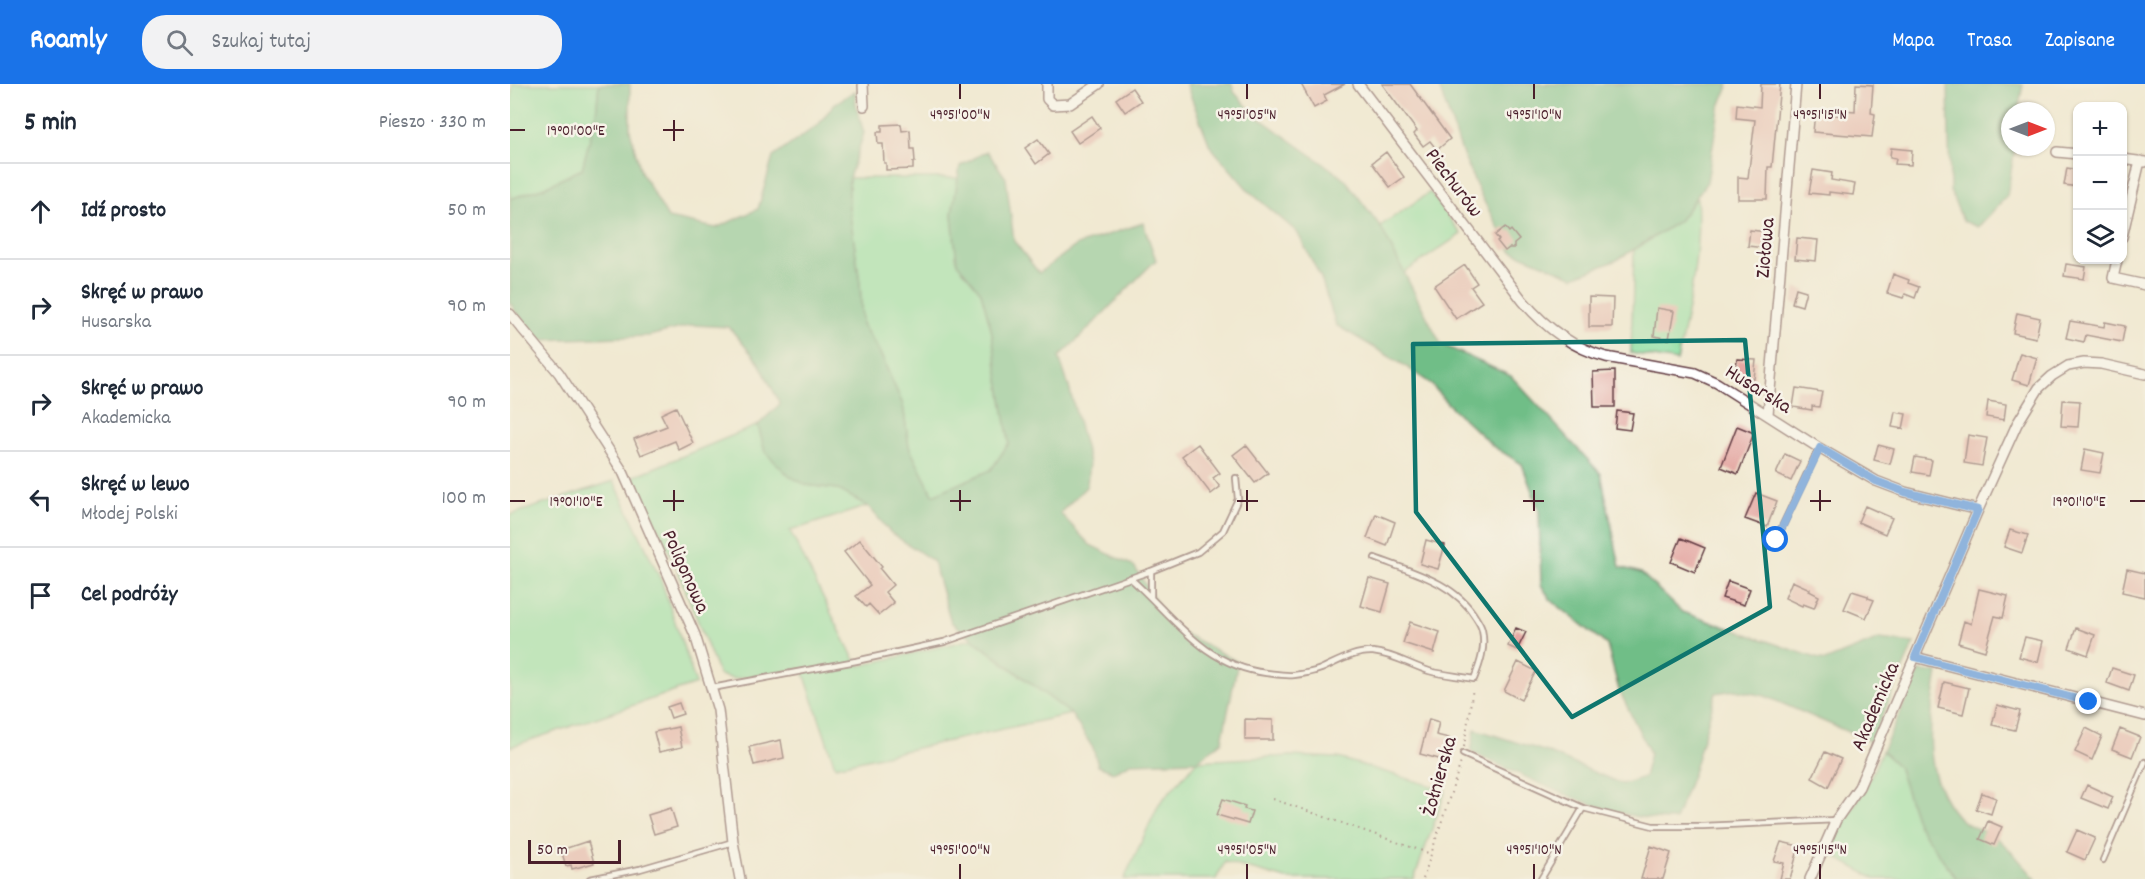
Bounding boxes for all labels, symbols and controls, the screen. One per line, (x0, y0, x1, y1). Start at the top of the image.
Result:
search box (142, 15, 562, 69)
text: Roamly (30, 22, 106, 62)
icon: search (163, 26, 196, 59)
text: Szukaj tutaj (211, 27, 311, 58)
text: Mapa (1892, 27, 1934, 57)
text: Trasa (1967, 27, 2012, 57)
text: Zapisane (2045, 27, 2115, 57)
north arrow (2001, 102, 2055, 156)
map controls (2073, 102, 2127, 264)
button: + (2073, 102, 2127, 156)
text: 5 min (24, 105, 77, 142)
text: 49°51'00"N (930, 105, 990, 127)
text: 49°51'05"N (1218, 105, 1276, 127)
text: 49°51'10"N (1506, 105, 1562, 127)
text: 49°51'15"N (1793, 105, 1847, 127)
text: Pieszo · 330 m (379, 109, 486, 137)
text: 19°01'00"E (547, 121, 605, 143)
street label: Piechurów (1416, 143, 1489, 225)
button: − (2073, 156, 2127, 210)
icon: ahead (24, 195, 57, 228)
text: Idź prosto (81, 196, 166, 227)
text: 50 m (448, 197, 486, 225)
button: layers (2073, 210, 2127, 264)
street label: Ziołowa (1749, 216, 1785, 280)
text: Skręć w prawo (81, 278, 203, 309)
icon: right (24, 291, 57, 324)
text: 90 m (448, 293, 486, 321)
text: Husarska (81, 309, 151, 337)
street label: Husarska (1718, 358, 1798, 423)
text: Skręć w prawo (81, 374, 203, 405)
icon: right (24, 387, 57, 420)
text: 90 m (448, 389, 486, 417)
text: Akademicka (81, 405, 171, 433)
text: Skręć w lewo (81, 470, 190, 501)
icon: left (24, 483, 57, 516)
text: 100 m (442, 485, 486, 513)
text: 19°01'10"E (550, 492, 603, 514)
text: 19°01'10"E (2053, 492, 2106, 514)
text: Młodej Polski (81, 501, 178, 529)
street label: Poligonowa (653, 526, 716, 620)
route start (1762, 526, 1788, 552)
icon: arrive (24, 579, 57, 612)
text: Cel podróży (81, 580, 177, 611)
street label: Akademicka (1845, 657, 1909, 756)
route end (2075, 688, 2101, 714)
street label: Żołnierska (1415, 732, 1467, 820)
scale bar (528, 837, 621, 864)
text: 50 m (537, 839, 568, 862)
text: 49°51'00"N (930, 840, 990, 862)
text: 49°51'05"N (1218, 840, 1276, 862)
text: 49°51'10"N (1506, 840, 1562, 862)
text: 49°51'15"N (1793, 840, 1847, 862)

